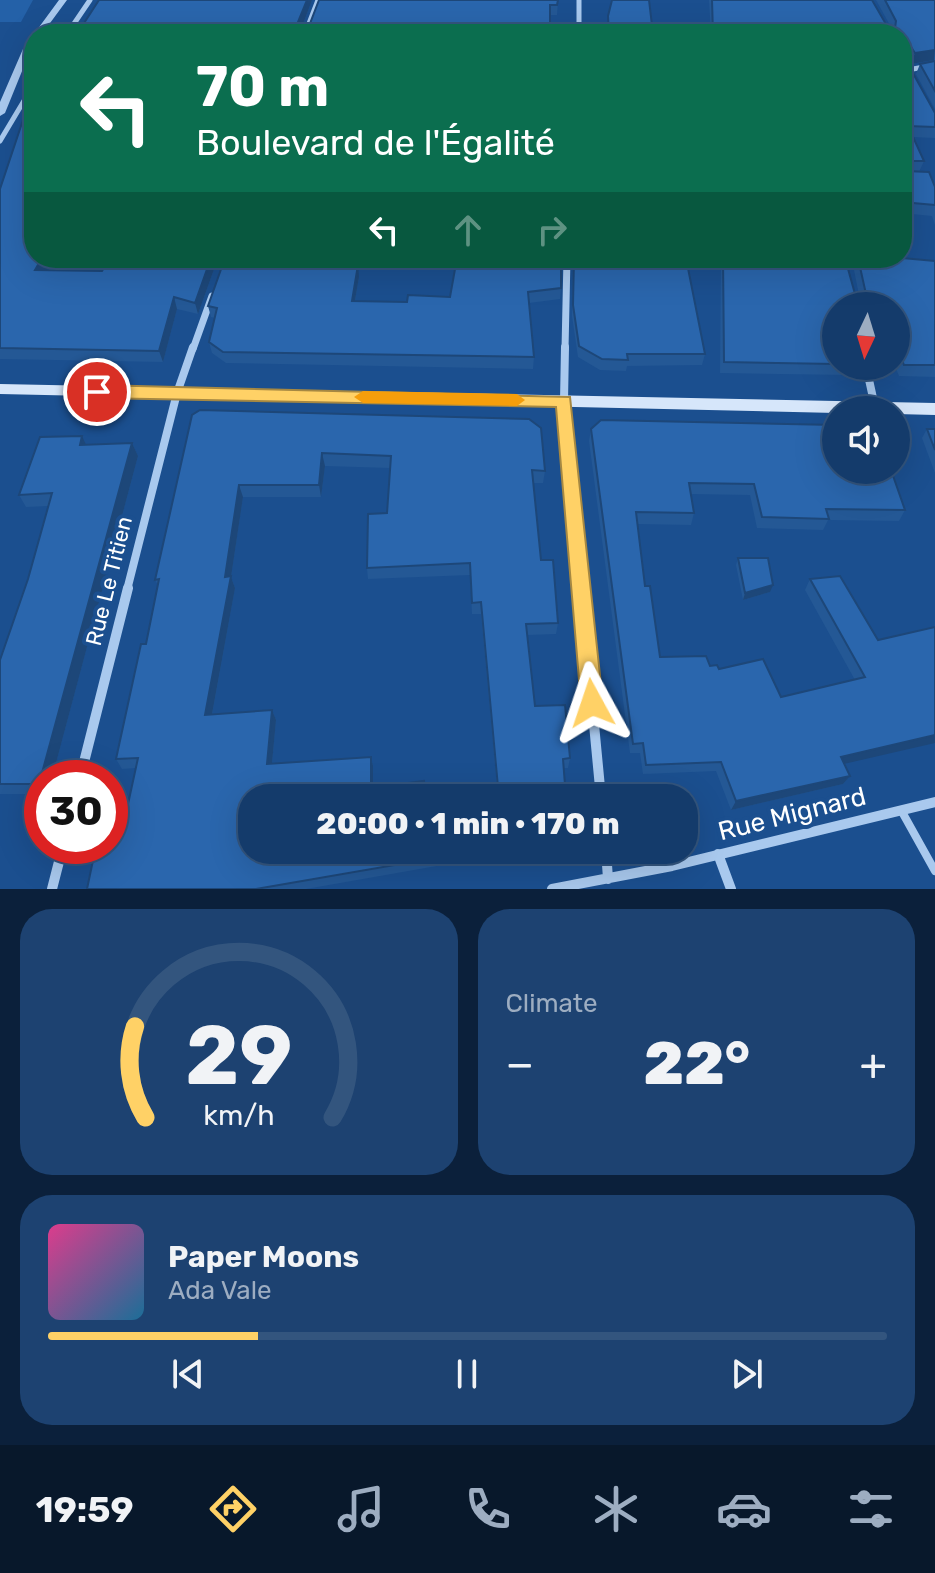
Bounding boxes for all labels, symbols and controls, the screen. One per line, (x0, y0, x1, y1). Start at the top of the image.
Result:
text: 70 m (196, 54, 329, 120)
icon: left (64, 56, 168, 160)
text: Boulevard de l'Égalité (196, 121, 555, 164)
icon: left (362, 208, 406, 252)
icon: ahead (446, 208, 490, 252)
icon: right (530, 208, 574, 252)
north arrow (822, 292, 910, 380)
map controls (822, 292, 910, 484)
pin (63, 358, 131, 426)
icon: arrive (75, 370, 119, 414)
button: sound (822, 396, 910, 484)
street label: Rue Le Titien (80, 514, 138, 648)
position arrow (550, 661, 634, 745)
speed limit sign: 30 (24, 760, 128, 864)
street label: Rue Mignard (715, 781, 869, 847)
text: 20:00 · 1 min · 170 m (316, 806, 620, 842)
text: Climate (506, 988, 598, 1019)
text: 29 (185, 1006, 292, 1105)
text: 22° (644, 1028, 750, 1099)
text: − (506, 1038, 534, 1090)
text: + (860, 1038, 887, 1090)
text: km/h (203, 1098, 274, 1132)
text: Paper Moons (168, 1239, 359, 1275)
text: Ada Vale (168, 1275, 272, 1306)
icon: previous (166, 1352, 210, 1396)
icon: pause (445, 1352, 489, 1396)
icon: next (725, 1352, 769, 1396)
icon: directions (205, 1481, 261, 1537)
icon: music (333, 1481, 389, 1537)
icon: phone (460, 1481, 516, 1537)
icon: climate (588, 1481, 644, 1537)
icon: car (716, 1481, 772, 1537)
icon: filters (843, 1481, 899, 1537)
text: 19:59 (36, 1488, 134, 1531)

